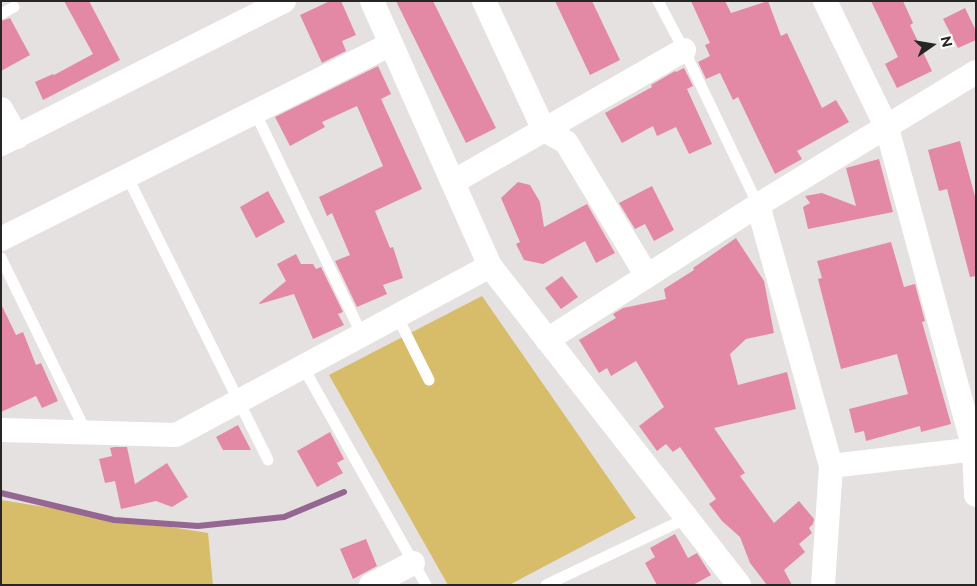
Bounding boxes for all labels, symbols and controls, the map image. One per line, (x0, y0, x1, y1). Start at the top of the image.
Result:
north arrow (907, 20, 957, 70)
text: N (938, 35, 956, 49)

